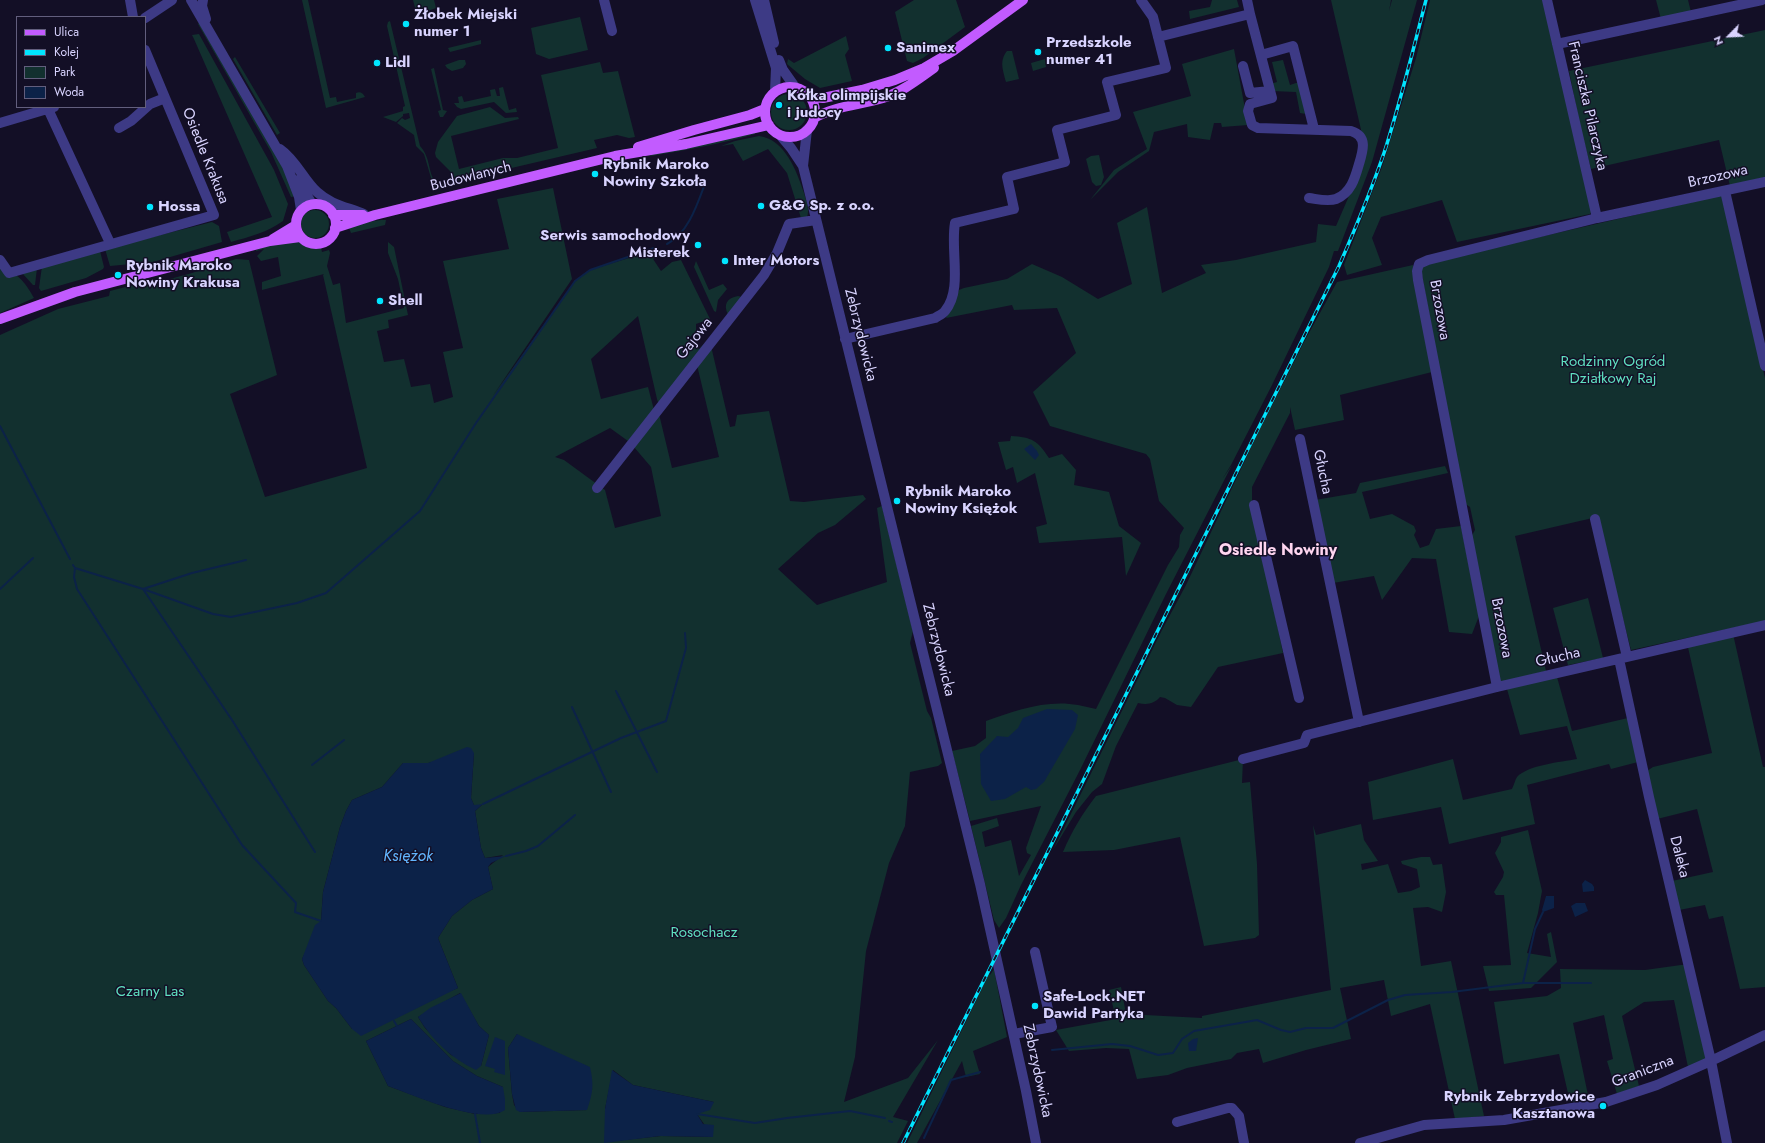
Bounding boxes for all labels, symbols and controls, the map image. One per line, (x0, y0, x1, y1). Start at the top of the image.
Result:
place label: Żłobek Miejski numer 1 (414, 6, 517, 41)
legend (16, 16, 146, 108)
north arrow (1709, 16, 1749, 56)
marker: Żłobek Miejski numer 1 (401, 19, 411, 29)
text: Ulica (54, 23, 79, 41)
place label: Przedszkole numer 41 (1046, 34, 1132, 69)
text: N (1709, 34, 1727, 48)
place label: Sanimex (896, 39, 955, 57)
street label: Franciszka Pilarczyka (1563, 40, 1611, 172)
text: Kolej (54, 43, 79, 61)
marker: Sanimex (883, 43, 893, 53)
marker: Przedszkole numer 41 (1033, 47, 1043, 57)
place label: Lidl (385, 54, 410, 72)
marker: Lidl (372, 58, 382, 68)
text: Park (54, 63, 75, 81)
text: Woda (54, 83, 84, 101)
place label: Kółka olimpijskie i judocy (787, 87, 906, 122)
marker: Kółka olimpijskie i judocy (774, 100, 784, 110)
street label: Osiedle Krakusa (178, 105, 232, 207)
place label: Rybnik Maroko Nowiny Szkoła (603, 156, 709, 191)
street label: Budowlanych (429, 158, 513, 196)
street label: Brzozowa (1686, 161, 1750, 193)
marker: Rybnik Maroko Nowiny Szkoła (590, 169, 600, 179)
place label: G&G Sp. z o.o. (769, 197, 875, 215)
place label: Hossa (158, 198, 200, 216)
marker: G&G Sp. z o.o. (756, 201, 766, 211)
marker: Hossa (145, 202, 155, 212)
place label: Serwis samochodowy Misterek (540, 227, 690, 262)
marker: Serwis samochodowy Misterek (693, 240, 703, 250)
place label: Inter Motors (733, 252, 819, 270)
marker: Inter Motors (720, 256, 730, 266)
place label: Rybnik Maroko Nowiny Krakusa (126, 257, 240, 292)
marker: Rybnik Maroko Nowiny Krakusa (113, 270, 123, 280)
street label: Brzozowa (1425, 279, 1453, 341)
street label: Zebrzydowicka (840, 287, 880, 383)
place label: Shell (388, 292, 423, 310)
marker: Shell (375, 296, 385, 306)
street label: Gajowa (673, 315, 717, 363)
park label: Rodzinny Ogród Działkowy Raj (1561, 353, 1665, 388)
street label: Głucha (1308, 448, 1336, 496)
place label: Rybnik Maroko Nowiny Księżok (905, 483, 1017, 518)
marker: Rybnik Maroko Nowiny Księżok (892, 496, 902, 506)
district label: Osiedle Nowiny (1219, 541, 1337, 561)
street label: Brzozowa (1486, 597, 1516, 659)
street label: Zebrzydowicka (918, 602, 958, 698)
street label: Głucha (1534, 644, 1582, 672)
street label: Daleka (1665, 834, 1693, 880)
water label: Księżok (383, 847, 433, 867)
park label: Rosochacz (670, 924, 738, 942)
park label: Czarny Las (116, 983, 184, 1001)
place label: Safe-Lock.NET Dawid Partyka (1043, 988, 1145, 1023)
marker: Safe-Lock.NET Dawid Partyka (1030, 1001, 1040, 1011)
street label: Zebrzydowicka (1018, 1023, 1056, 1119)
street label: Graniczna (1609, 1052, 1677, 1092)
place label: Rybnik Zebrzydowice Kasztanowa (1444, 1088, 1595, 1123)
marker: Rybnik Zebrzydowice Kasztanowa (1598, 1101, 1608, 1111)

